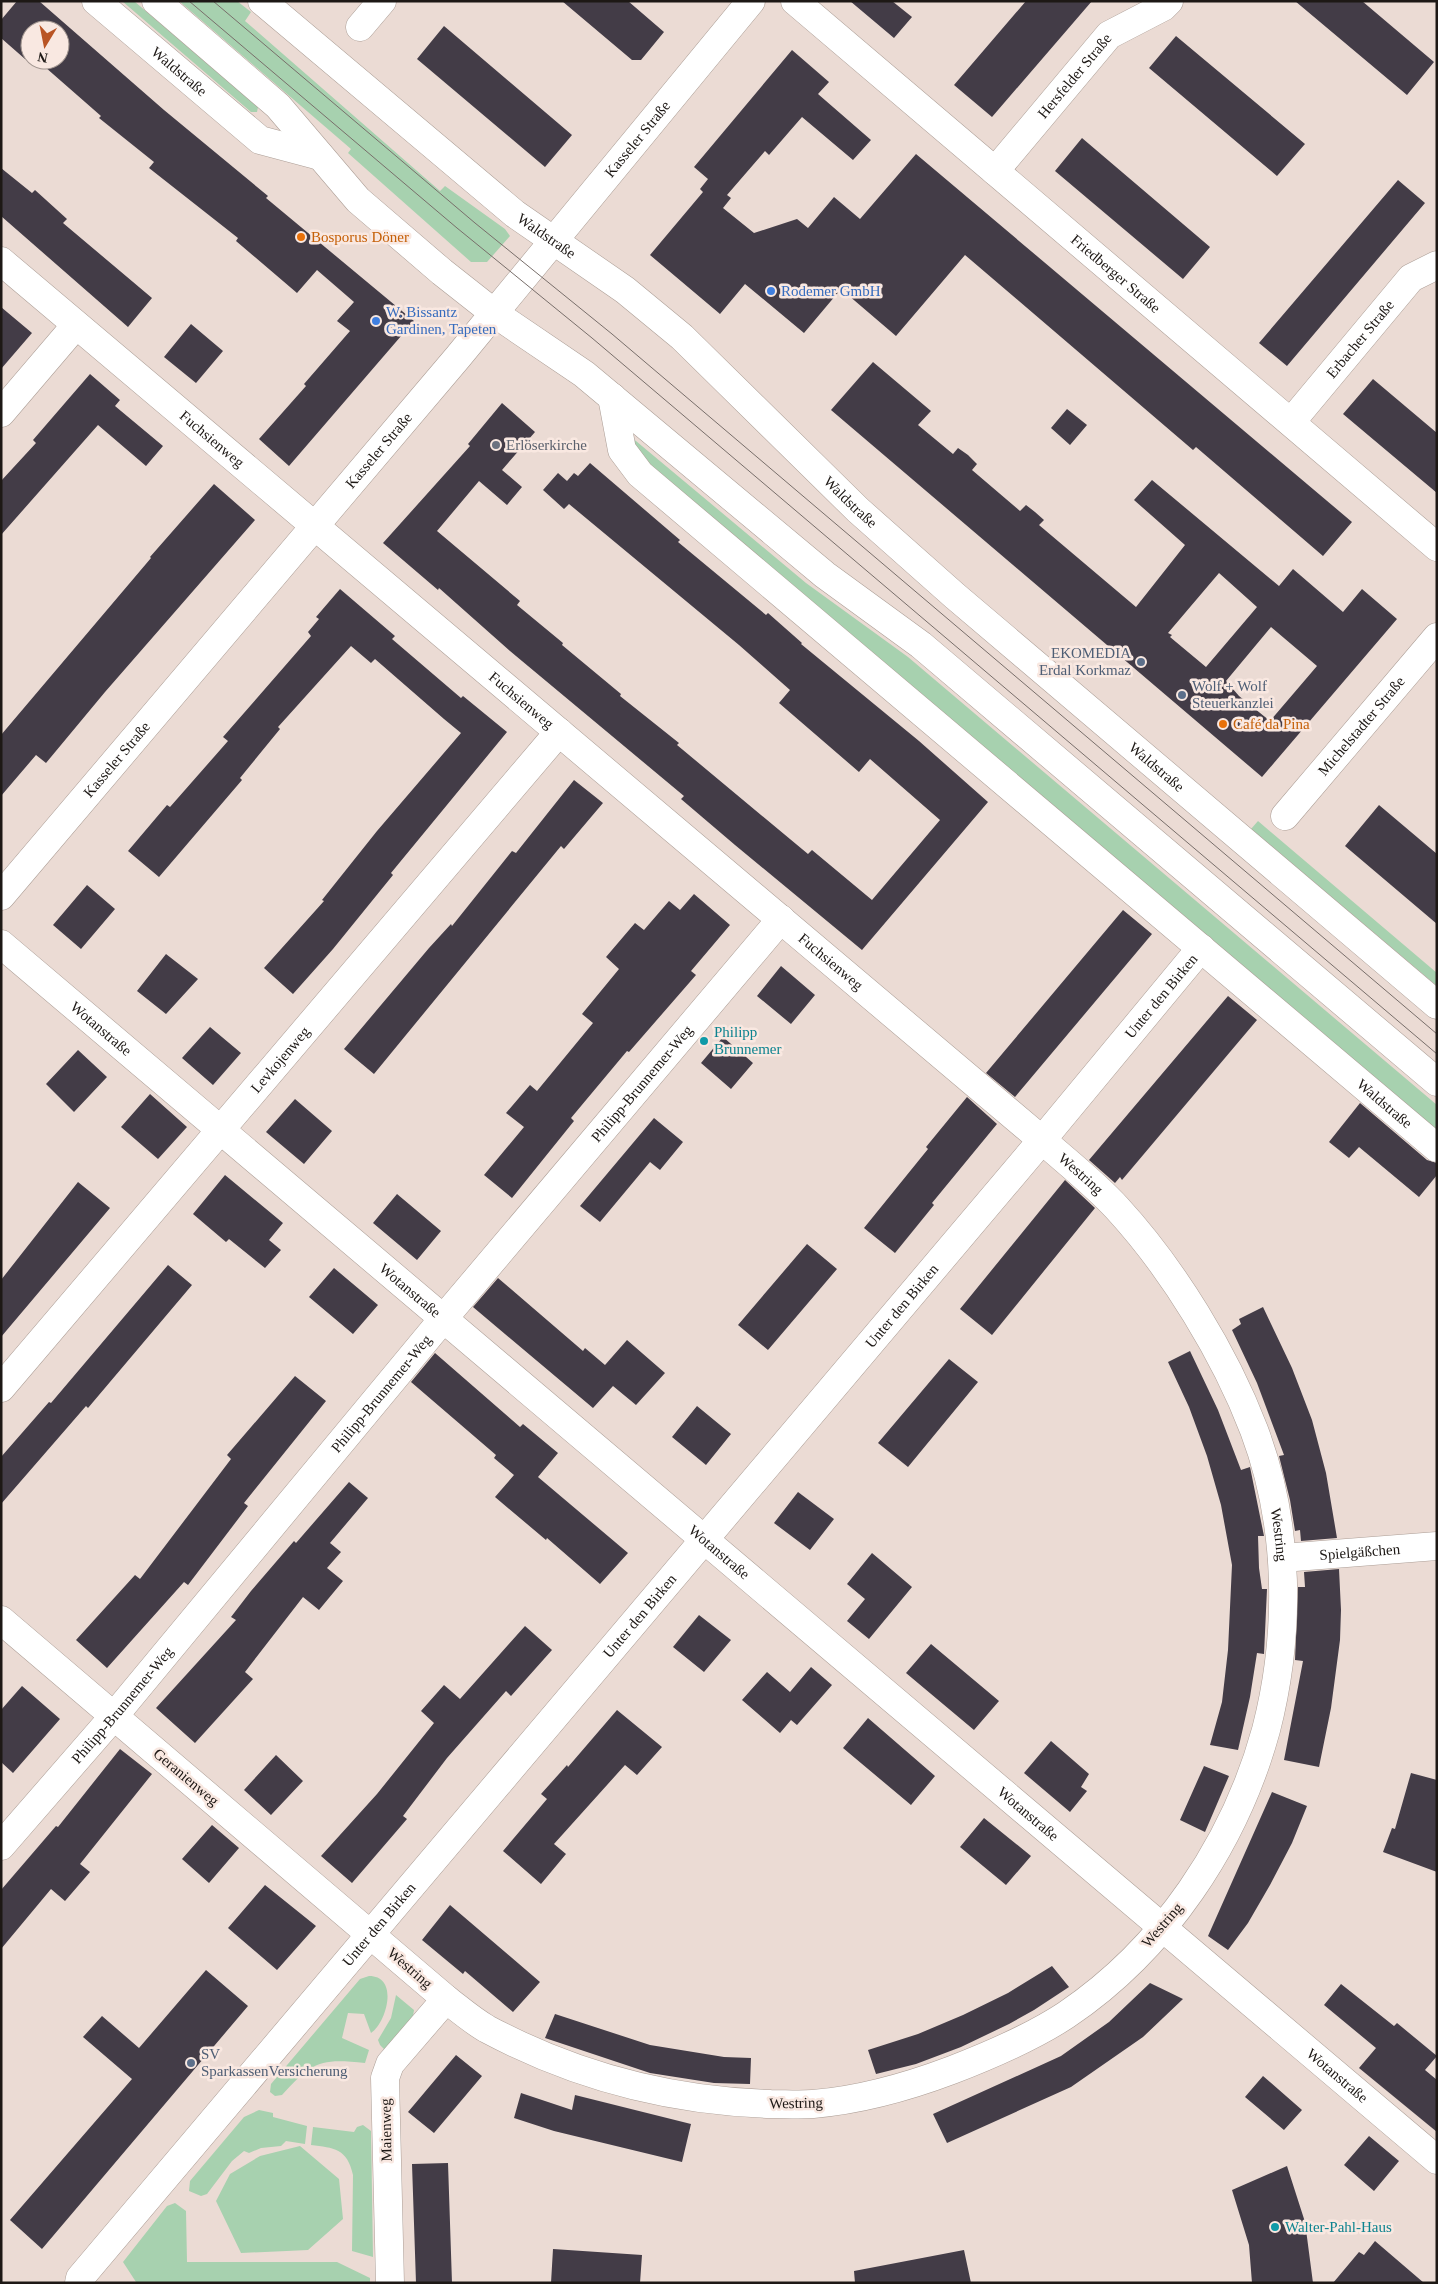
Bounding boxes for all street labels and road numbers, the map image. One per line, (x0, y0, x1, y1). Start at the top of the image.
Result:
street label: Hersfelder Straße (1035, 30, 1115, 122)
street label: Waldstraße (148, 44, 210, 100)
street label: Kasseler Straße (601, 97, 674, 180)
street label: Waldstraße (514, 210, 579, 262)
street label: Friedberger Straße (1068, 231, 1164, 316)
street label: Erbacher Straße (1323, 297, 1397, 381)
street label: Fuchsienweg (176, 407, 248, 471)
street label: Kasseler Straße (342, 409, 415, 492)
street label: Waldstraße (821, 473, 880, 531)
street label: Fuchsienweg (486, 669, 557, 732)
street label: Michelstadter Straße (1315, 673, 1408, 779)
street label: Kasseler Straße (80, 718, 153, 800)
street label: Waldstraße (1126, 739, 1188, 795)
street label: Fuchsienweg (795, 930, 867, 994)
street label: Unter den Birken (1122, 951, 1201, 1041)
street label: Wotanstraße (67, 998, 135, 1059)
street label: Philipp-Brunnemer-Weg (588, 1022, 696, 1145)
street label: Levkojenweg (248, 1023, 313, 1096)
street label: Waldstraße (1354, 1076, 1416, 1132)
street label: Westring (1055, 1150, 1107, 1198)
street label: Wotanstraße (376, 1260, 444, 1321)
street label: Unter den Birken (862, 1261, 942, 1351)
street label: Philipp-Brunnemer-Weg (328, 1331, 435, 1456)
street label: Westring (1268, 1507, 1290, 1563)
street label: Wotanstraße (685, 1522, 753, 1583)
street label: Spielgäßchen (1319, 1541, 1401, 1563)
street label: Unter den Birken (600, 1571, 680, 1661)
street label: Philipp-Brunnemer-Weg (69, 1643, 176, 1767)
street label: Geranienweg (150, 1745, 222, 1809)
street label: Wotanstraße (995, 1784, 1062, 1844)
street label: Unter den Birken (339, 1879, 419, 1969)
street label: Westring (1138, 1899, 1186, 1951)
street label: Westring (384, 1944, 436, 1992)
street label: Wotanstraße (1304, 2045, 1371, 2106)
street label: Westring (769, 2095, 824, 2111)
street label: Maienweg (377, 2098, 395, 2162)

